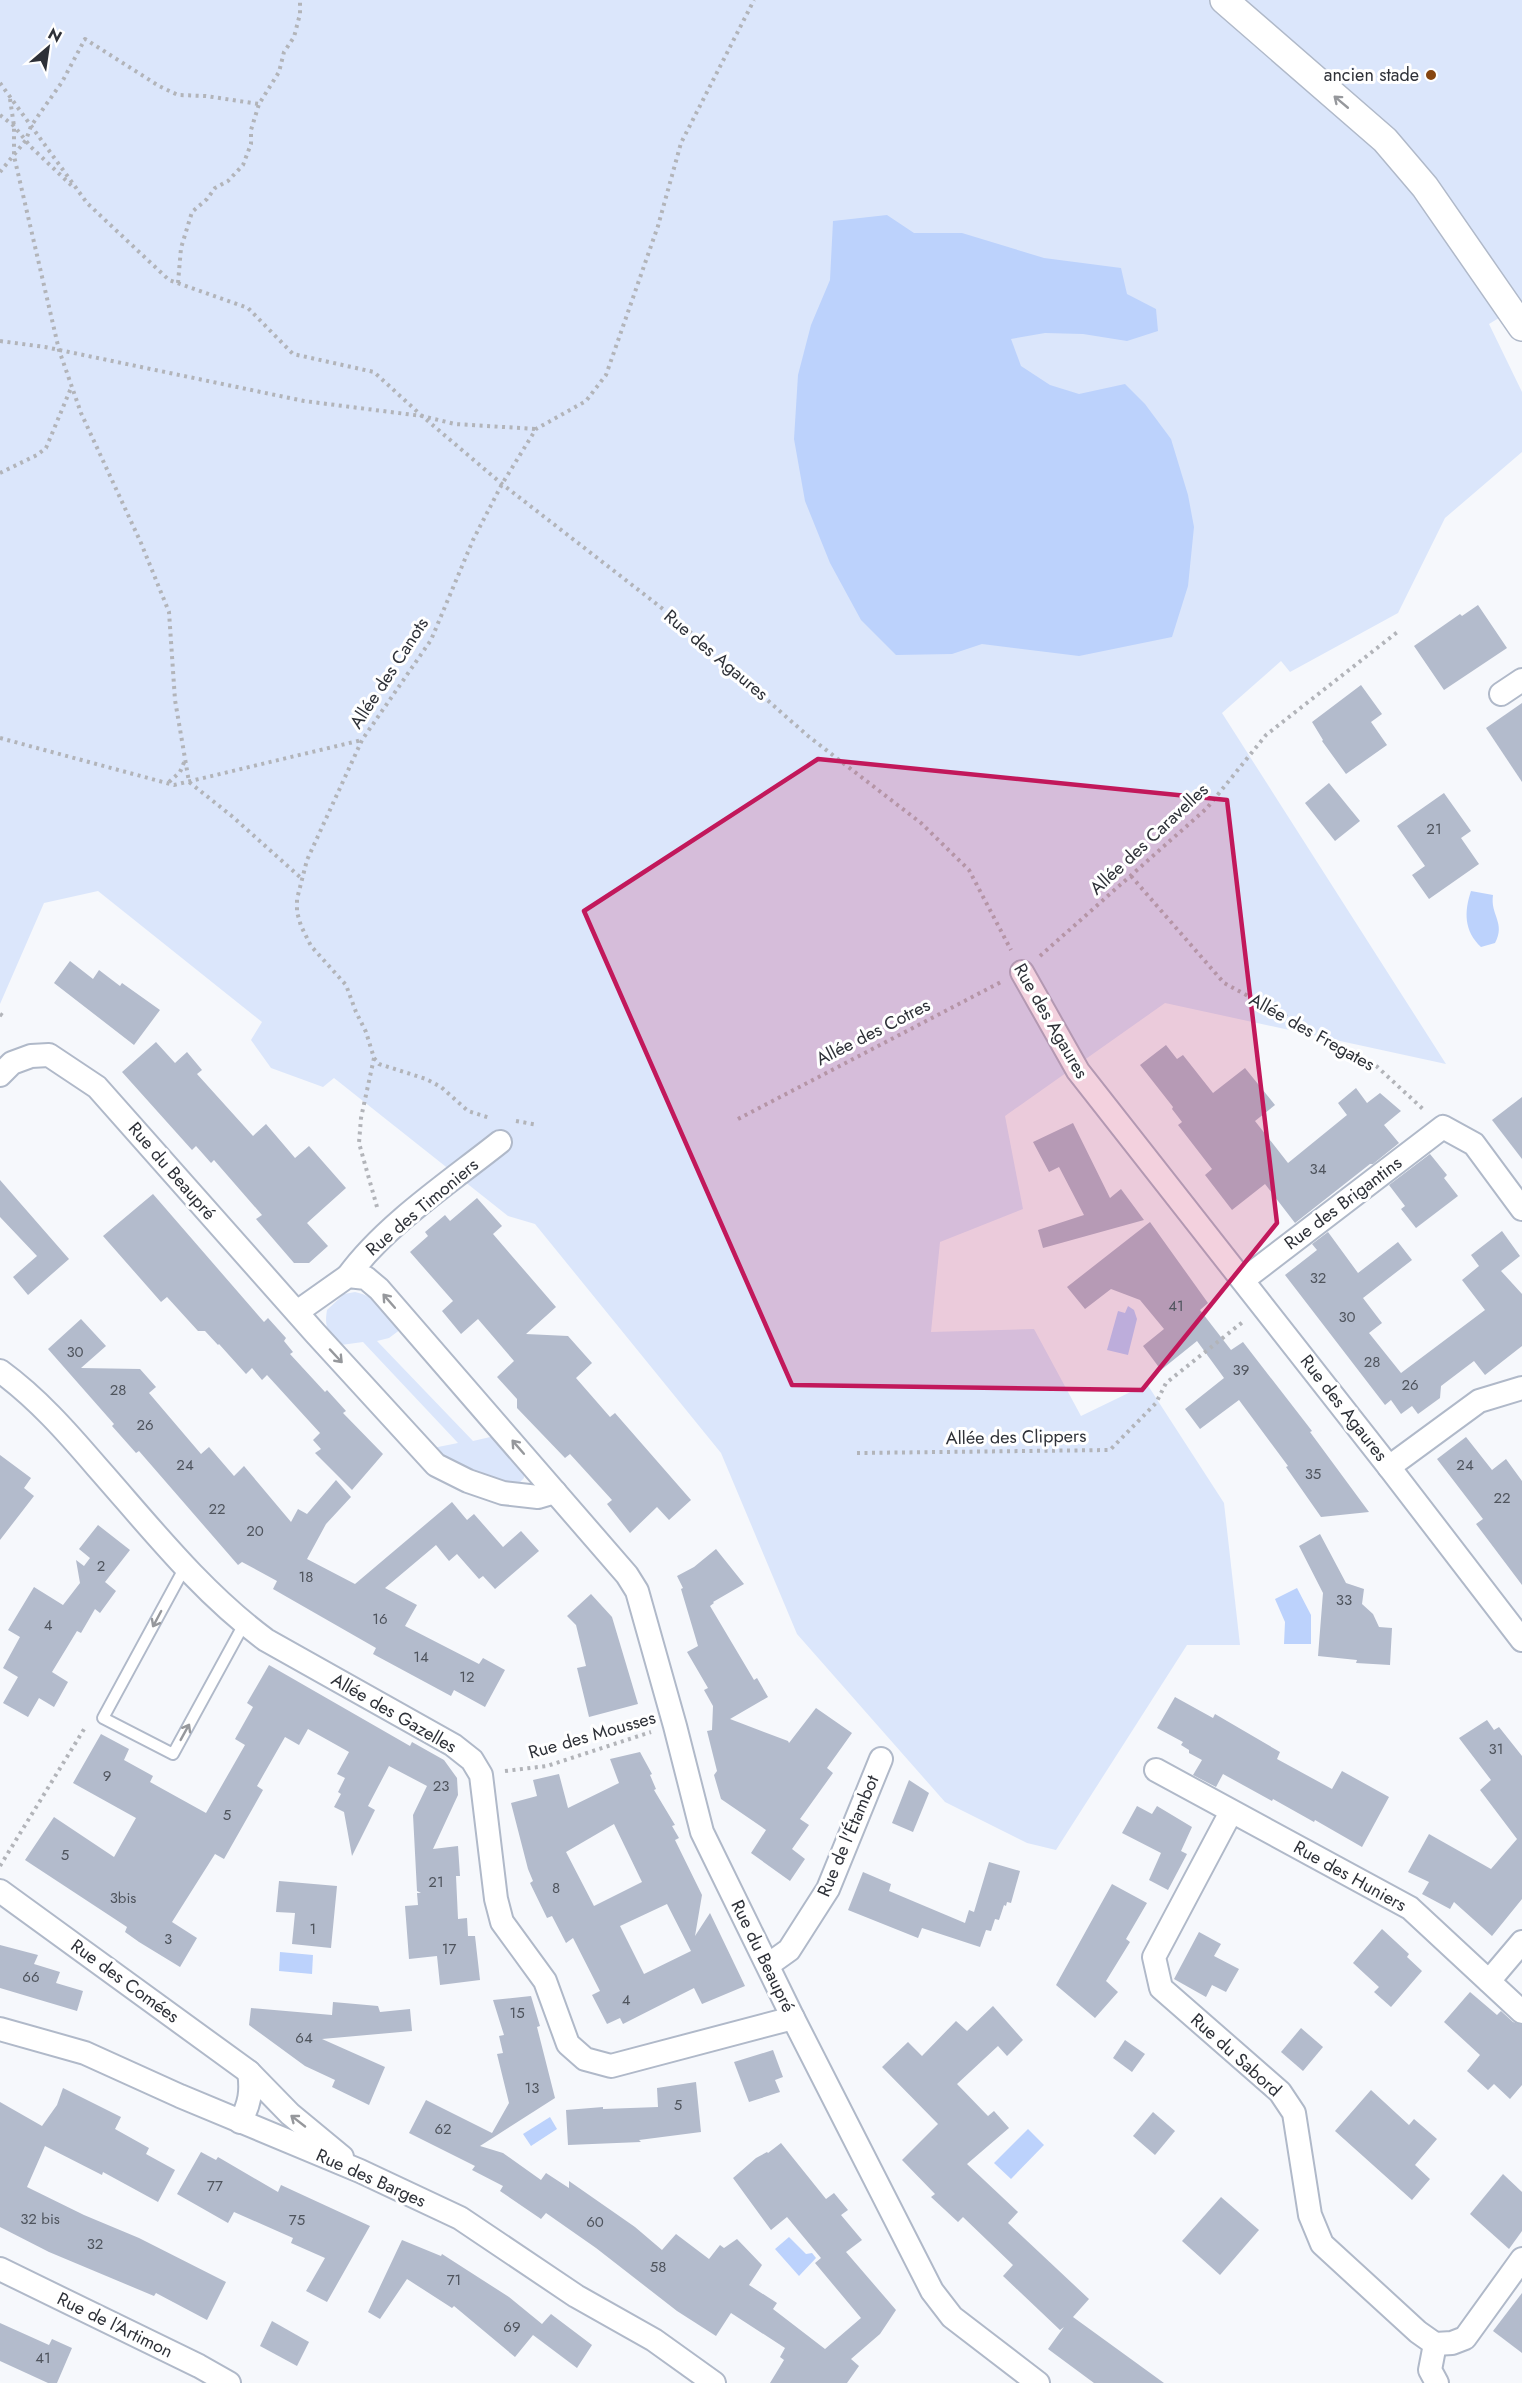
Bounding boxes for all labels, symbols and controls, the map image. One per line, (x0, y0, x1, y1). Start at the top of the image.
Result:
north arrow (18, 18, 78, 78)
text: N (44, 22, 66, 48)
place label: ancien stade (1324, 62, 1419, 88)
marker: ancien stade (1424, 68, 1438, 82)
one-way arrow (1333, 95, 1349, 108)
street label: Rue des Agaures (658, 604, 774, 706)
street label: Allée des Canots (343, 612, 435, 734)
street label: Allée des Caravelles (1084, 777, 1214, 901)
house number: 21 (1426, 818, 1442, 840)
street label: Rue des Agaures (1007, 959, 1095, 1083)
street label: Allée des Fregates (1245, 987, 1379, 1077)
street label: Allée des Cotres (811, 992, 935, 1072)
street label: Rue du Beaupré (122, 1116, 222, 1226)
street label: Rue des Brigantins (1279, 1150, 1407, 1256)
street label: Rue des Timoniers (360, 1152, 484, 1262)
house number: 34 (1310, 1158, 1327, 1180)
house number: 32 (1310, 1267, 1326, 1289)
one-way arrow (382, 1293, 395, 1309)
house number: 41 (1168, 1295, 1184, 1317)
house number: 30 (1338, 1306, 1356, 1328)
house number: 30 (66, 1341, 84, 1363)
one-way arrow (328, 1348, 342, 1363)
street label: Rue des Agaures (1294, 1349, 1394, 1467)
house number: 28 (1364, 1351, 1380, 1373)
house number: 39 (1233, 1359, 1249, 1381)
house number: 26 (1401, 1374, 1419, 1396)
house number: 28 (110, 1379, 126, 1401)
house number: 26 (136, 1414, 154, 1436)
street label: Allée des Clippers (945, 1423, 1087, 1451)
one-way arrow (511, 1440, 525, 1455)
house number: 24 (176, 1454, 194, 1476)
house number: 24 (1456, 1454, 1474, 1476)
house number: 35 (1305, 1463, 1321, 1485)
house number: 22 (1493, 1487, 1511, 1509)
house number: 22 (208, 1498, 226, 1520)
house number: 20 (246, 1520, 264, 1542)
house number: 2 (97, 1555, 105, 1577)
house number: 18 (299, 1566, 313, 1588)
house number: 33 (1336, 1589, 1352, 1611)
house number: 16 (372, 1608, 388, 1630)
one-way arrow (151, 1609, 162, 1627)
house number: 4 (44, 1614, 53, 1636)
house number: 14 (413, 1646, 429, 1668)
street label: Allée des Gazelles (326, 1666, 462, 1760)
house number: 12 (459, 1666, 475, 1688)
street label: Rue des Mousses (525, 1704, 659, 1766)
one-way arrow (179, 1724, 191, 1741)
house number: 31 (1489, 1738, 1503, 1760)
house number: 9 (103, 1765, 111, 1787)
street label: Rue de l'Étambot (811, 1771, 886, 1901)
house number: 23 (433, 1775, 449, 1797)
house number: 5 (223, 1804, 231, 1826)
street label: Rue des Huniers (1289, 1834, 1411, 1918)
house number: 5 (61, 1844, 69, 1866)
house number: 21 (428, 1871, 444, 1893)
house number: 8 (552, 1877, 560, 1899)
house number: 3bis (110, 1887, 136, 1909)
street label: Rue du Beaupré (725, 1895, 801, 2017)
house number: 1 (310, 1918, 316, 1940)
house number: 3 (164, 1928, 172, 1950)
street label: Rue des Comées (65, 1933, 185, 2029)
house number: 17 (442, 1938, 456, 1960)
house number: 66 (22, 1966, 40, 1988)
house number: 4 (622, 1989, 631, 2011)
house number: 15 (509, 2002, 525, 2024)
street label: Rue du Sabord (1185, 2007, 1287, 2103)
house number: 64 (295, 2027, 313, 2049)
house number: 13 (525, 2077, 539, 2099)
house number: 5 (674, 2094, 682, 2116)
one-way arrow (290, 2114, 306, 2127)
house number: 62 (434, 2118, 452, 2140)
street label: Rue des Barges (312, 2142, 430, 2214)
house number: 77 (207, 2175, 223, 2197)
house number: 32 bis (20, 2208, 60, 2230)
house number: 75 (289, 2209, 305, 2231)
house number: 60 (586, 2211, 604, 2233)
house number: 32 (87, 2233, 103, 2255)
house number: 58 (650, 2256, 666, 2278)
house number: 71 (447, 2269, 461, 2291)
street label: Rue de l'Artimon (53, 2286, 177, 2364)
house number: 69 (503, 2316, 521, 2338)
house number: 41 (35, 2347, 51, 2369)

